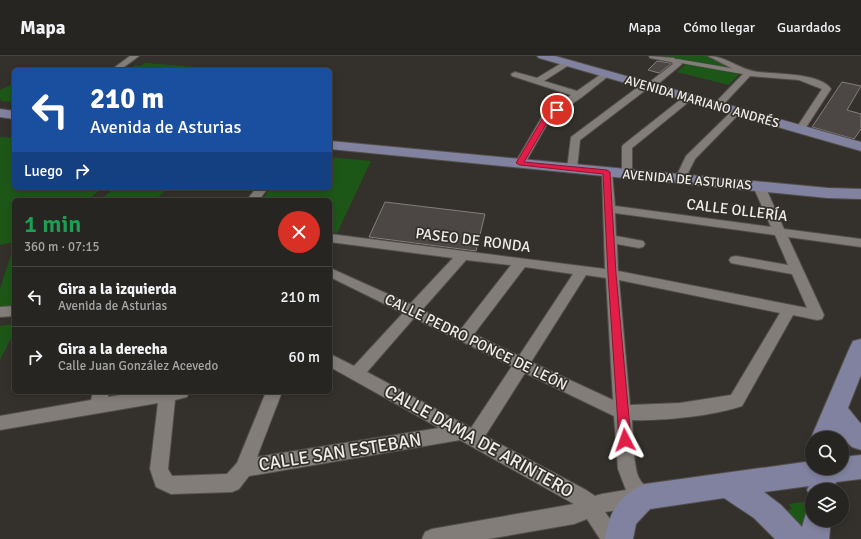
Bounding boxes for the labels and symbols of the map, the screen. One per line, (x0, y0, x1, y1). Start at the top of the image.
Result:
street label: AVENIDA MARIANO ANDRÉS (623, 71, 781, 132)
pin (540, 93, 574, 127)
street label: AVENIDA DE ASTURIAS (622, 166, 752, 194)
street label: CALLE OLLERÍA (685, 194, 789, 225)
street label: PASEO DE RONDA (414, 224, 532, 256)
street label: CALLE PEDRO PONCE DE LEÓN (382, 289, 571, 394)
street label: CALLE DAMA DE ARINTERO (381, 380, 577, 502)
position arrow (604, 419, 646, 461)
street label: CALLE SAN ESTEBAN (257, 428, 423, 476)

